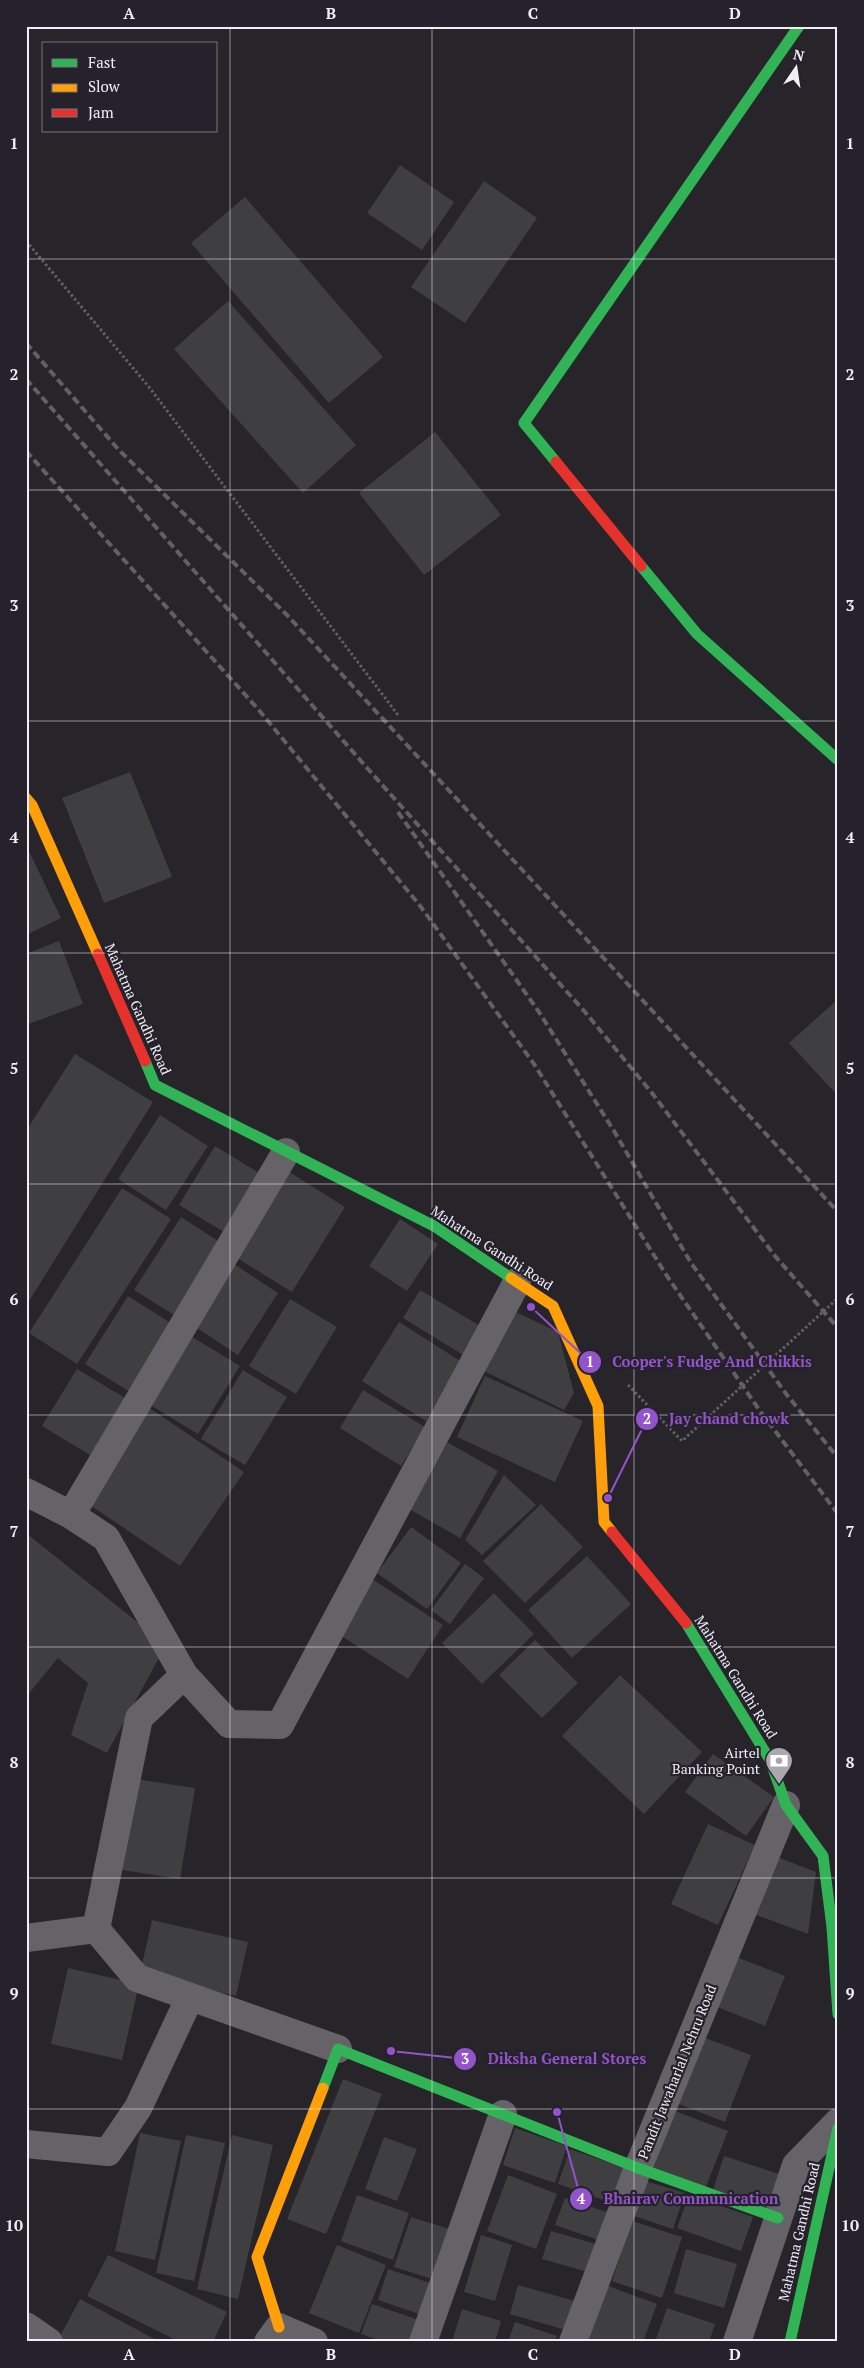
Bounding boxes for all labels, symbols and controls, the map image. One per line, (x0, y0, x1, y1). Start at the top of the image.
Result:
text: A (123, 2, 135, 24)
text: B (326, 2, 336, 24)
text: C (528, 2, 538, 24)
text: D (729, 2, 741, 24)
legend (42, 42, 218, 132)
north arrow (772, 42, 822, 92)
text: N (792, 44, 807, 65)
text: Fast (88, 52, 116, 72)
text: Slow (88, 76, 121, 96)
text: Jam (88, 102, 114, 122)
text: 1 (9, 132, 19, 154)
text: 1 (845, 132, 855, 154)
text: 2 (9, 363, 19, 385)
text: 2 (845, 363, 855, 385)
text: 3 (9, 594, 19, 616)
text: 3 (845, 594, 855, 616)
text: 4 (9, 826, 19, 848)
text: 4 (845, 826, 855, 848)
street label: Mahatma Gandhi Road (101, 940, 176, 1078)
text: 5 (9, 1057, 19, 1079)
text: 5 (845, 1057, 855, 1079)
street label: Mahatma Gandhi Road (428, 1201, 557, 1294)
text: 6 (9, 1288, 19, 1310)
text: 6 (845, 1288, 855, 1310)
callout: Cooper's Fudge And Chikkis (577, 1347, 822, 1377)
text: 1 (586, 1351, 594, 1371)
text: Cooper's Fudge And Chikkis (612, 1351, 812, 1371)
callout: Jay chand chowk (635, 1404, 799, 1434)
text: 2 (643, 1408, 651, 1428)
text: Jay chand chowk (669, 1408, 789, 1428)
text: 7 (9, 1520, 19, 1542)
text: 7 (845, 1520, 855, 1542)
street label: Mahatma Gandhi Road (691, 1611, 782, 1742)
place label: Airtel Banking Point (672, 1743, 761, 1778)
bank icon: Airtel Banking Point (764, 1746, 794, 1785)
text: 8 (9, 1751, 19, 1773)
text: 8 (845, 1751, 855, 1773)
text: 9 (9, 1982, 19, 2004)
street label: Pandit Jawaharlal Nehru Road (633, 1982, 720, 2162)
text: 9 (845, 1982, 855, 2004)
callout: Diksha General Stores (453, 2044, 656, 2074)
text: 3 (461, 2048, 469, 2068)
text: Diksha General Stores (488, 2048, 646, 2068)
street label: Mahatma Gandhi Road (773, 2160, 824, 2303)
callout: Bhairav Communication (569, 2184, 788, 2214)
text: 4 (577, 2188, 586, 2208)
text: Bhairav Communication (604, 2188, 779, 2208)
text: 10 (5, 2214, 23, 2236)
text: 10 (841, 2214, 859, 2236)
text: A (123, 2343, 135, 2365)
text: B (326, 2343, 336, 2365)
text: C (528, 2343, 538, 2365)
text: D (729, 2343, 741, 2365)

